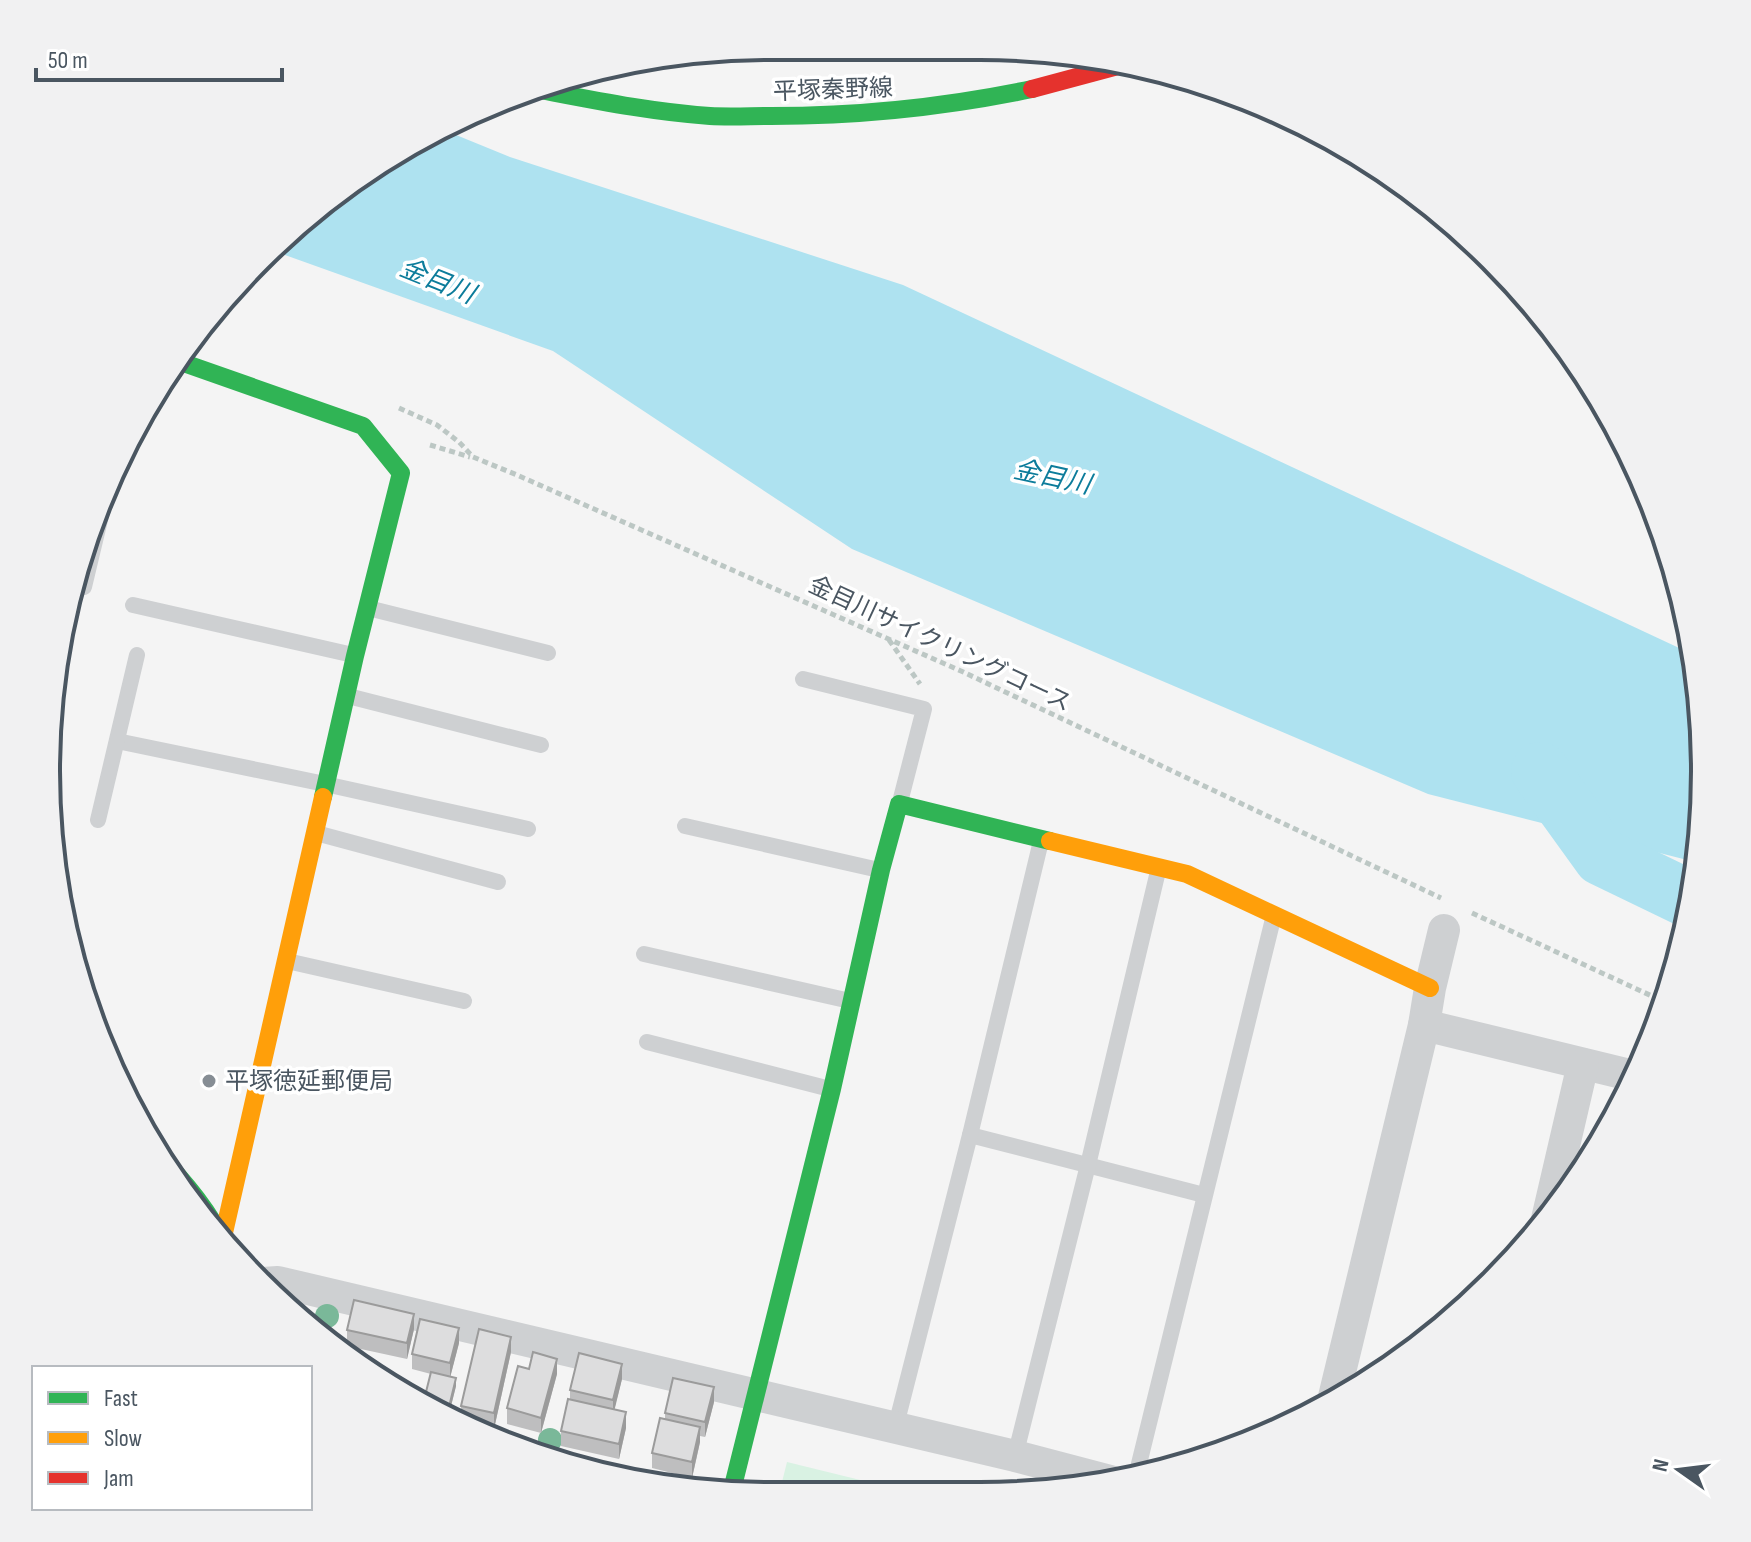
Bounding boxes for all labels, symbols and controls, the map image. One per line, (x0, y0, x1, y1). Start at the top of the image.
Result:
scale bar (36, 32, 282, 82)
text: 50 m (48, 46, 88, 75)
street label: 平塚秦野線 (773, 73, 893, 107)
water label: 金目川 (395, 253, 482, 312)
water label: 金目川 (1011, 455, 1096, 502)
street label: 金目川サイクリングコース (804, 570, 1076, 718)
place label: 平塚徳延郵便局 (225, 1067, 393, 1096)
marker: 平塚徳延郵便局 (200, 1072, 218, 1090)
legend (32, 1366, 312, 1510)
text: Fast (104, 1384, 138, 1413)
text: Slow (104, 1424, 142, 1453)
north arrow (1639, 1430, 1719, 1510)
text: N (1647, 1457, 1676, 1474)
text: Jam (103, 1464, 134, 1493)

